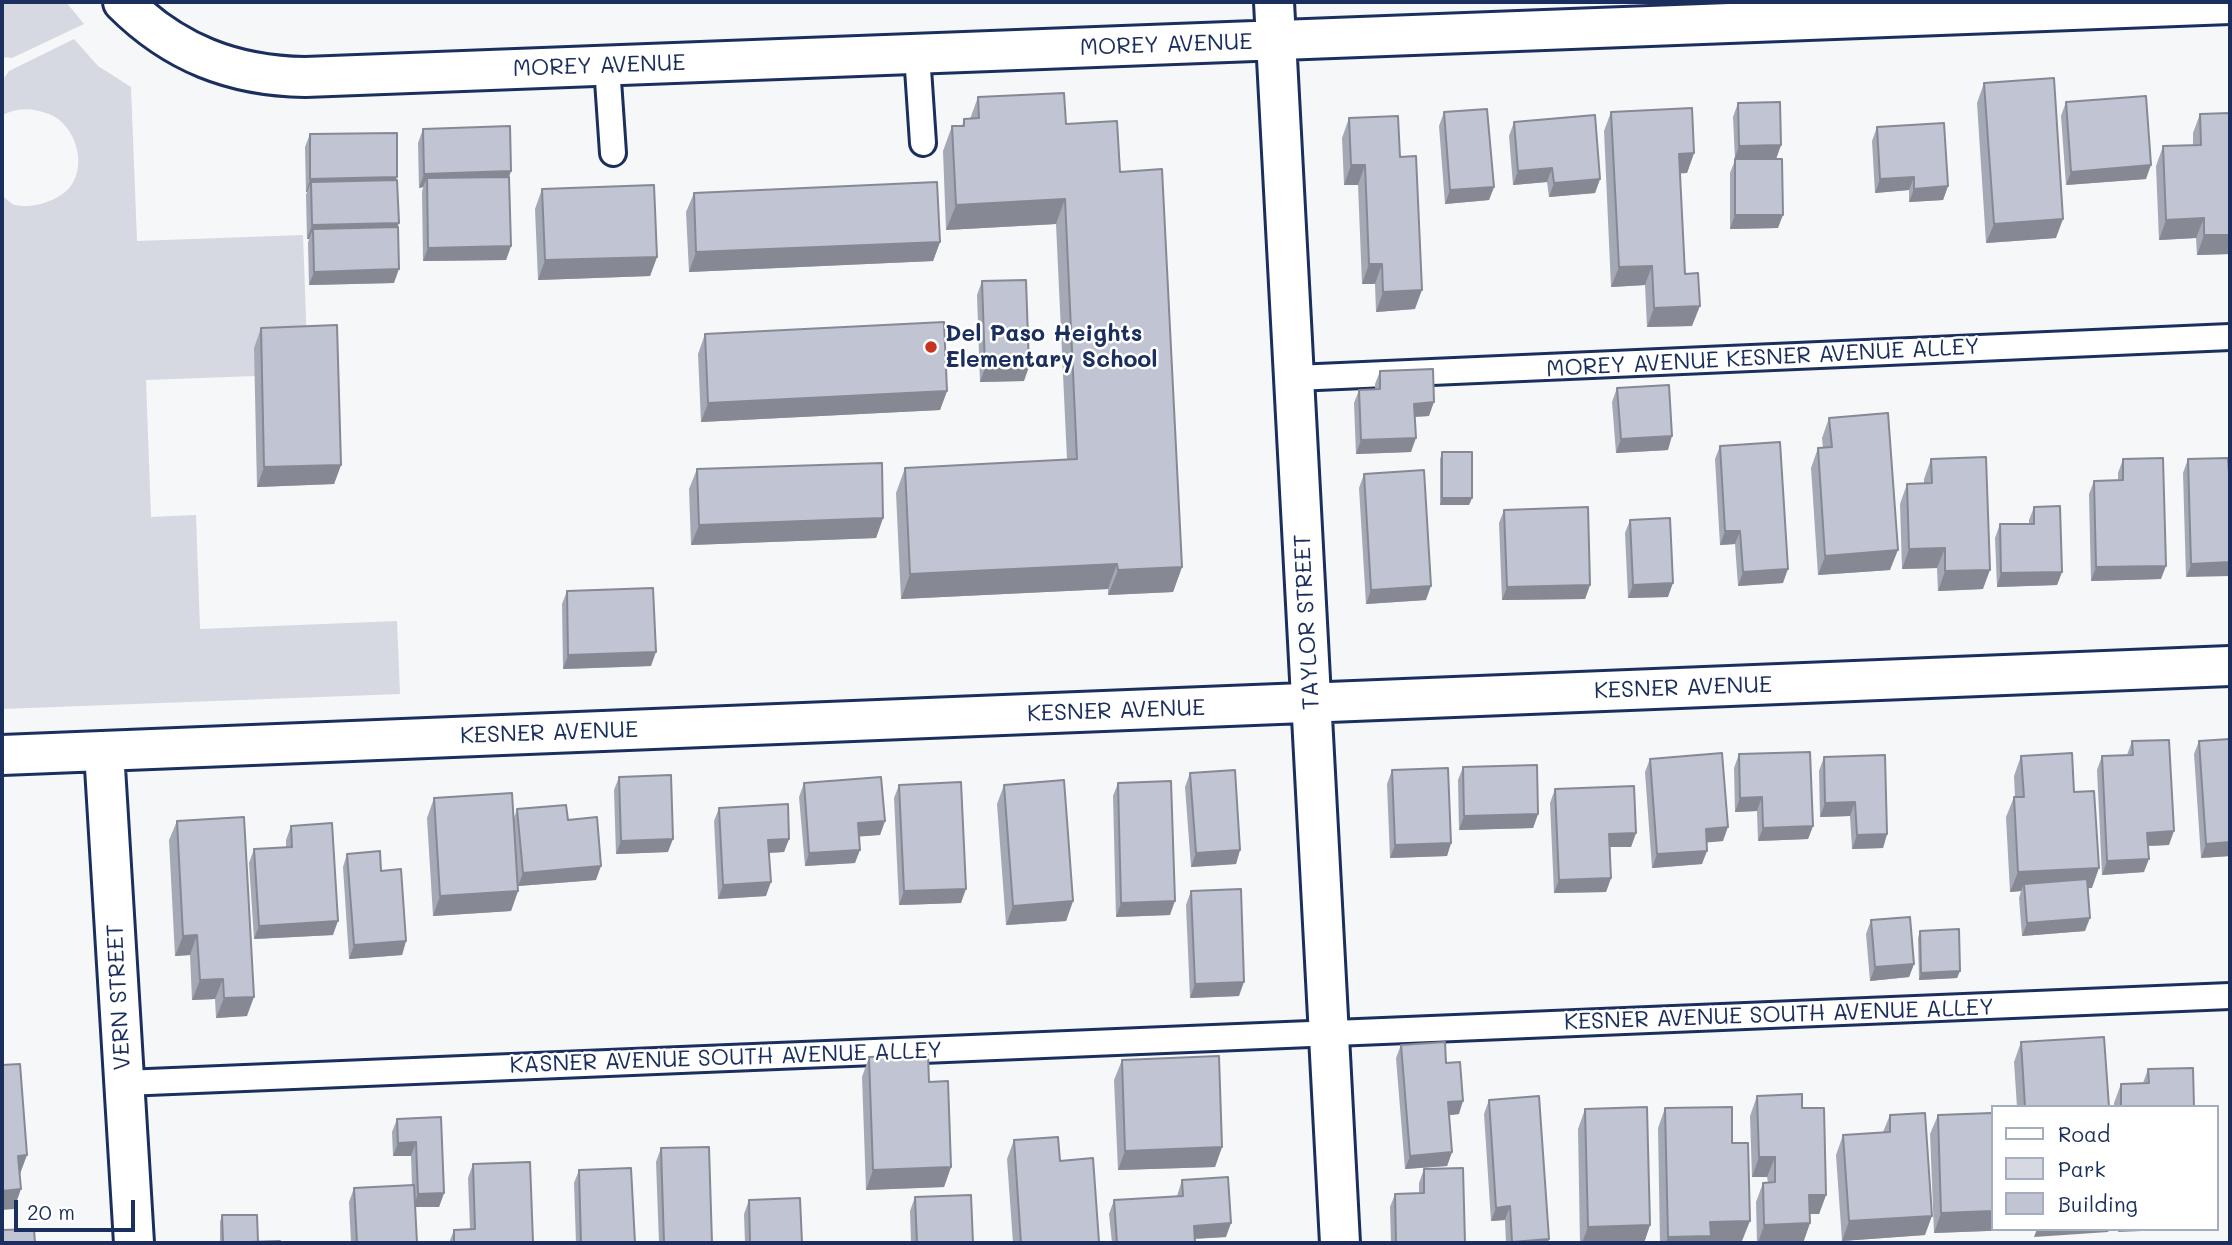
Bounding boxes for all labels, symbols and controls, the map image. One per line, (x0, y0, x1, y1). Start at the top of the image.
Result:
street label: MOREY AVENUE (1079, 28, 1253, 62)
street label: MOREY AVENUE (512, 49, 686, 83)
place label: Del Paso Heights Elementary School (945, 320, 1158, 374)
street label: MOREY AVENUE KESNER AVENUE ALLEY (1545, 333, 1981, 383)
marker: Del Paso Heights Elementary School (923, 339, 939, 355)
street label: TAYLOR STREET (1289, 533, 1325, 711)
street label: KESNER AVENUE (1593, 671, 1773, 705)
street label: KESNER AVENUE (1026, 694, 1206, 728)
street label: KESNER AVENUE (459, 716, 639, 750)
street label: VERN STREET (101, 923, 137, 1071)
street label: KESNER AVENUE SOUTH AVENUE ALLEY (1563, 994, 1995, 1036)
street label: KASNER AVENUE SOUTH AVENUE ALLEY (509, 1037, 943, 1079)
legend (1990, 1105, 2218, 1231)
text: Road (2058, 1120, 2110, 1147)
text: Park (2058, 1155, 2106, 1182)
scale bar (18, 1186, 138, 1230)
text: Building (2058, 1190, 2138, 1217)
text: 20 m (27, 1198, 75, 1225)

